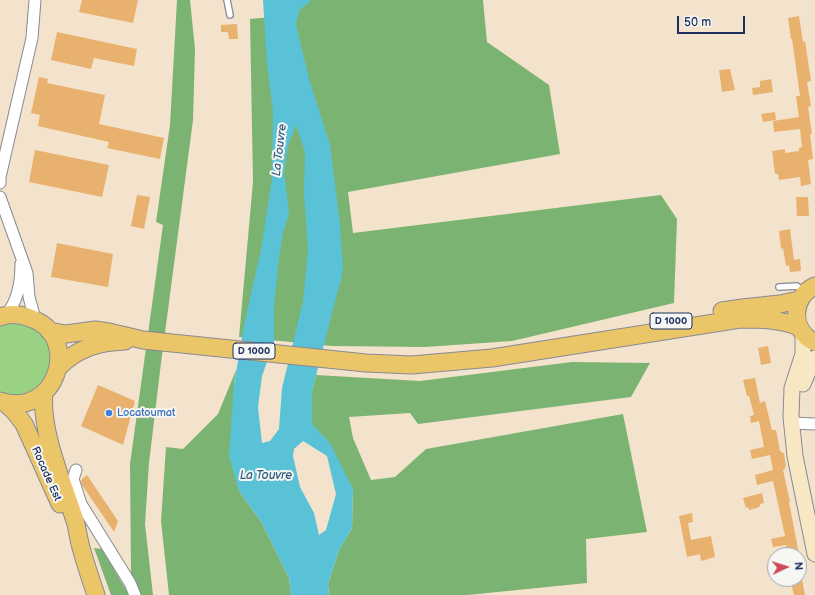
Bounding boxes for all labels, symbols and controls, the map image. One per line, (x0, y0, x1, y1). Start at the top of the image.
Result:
scale bar (679, 8, 747, 34)
text: 50 m (684, 15, 711, 30)
water label: La Touvre (270, 123, 290, 177)
road number: D 1000 (650, 313, 692, 329)
road number: D 1000 (233, 343, 275, 359)
place label: Locatoumat (117, 406, 175, 420)
marker: Locatoumat (104, 408, 114, 418)
street label: Rocade Est (28, 445, 64, 503)
water label: La Touvre (240, 469, 292, 483)
north arrow (767, 547, 807, 587)
text: N (792, 562, 805, 571)

